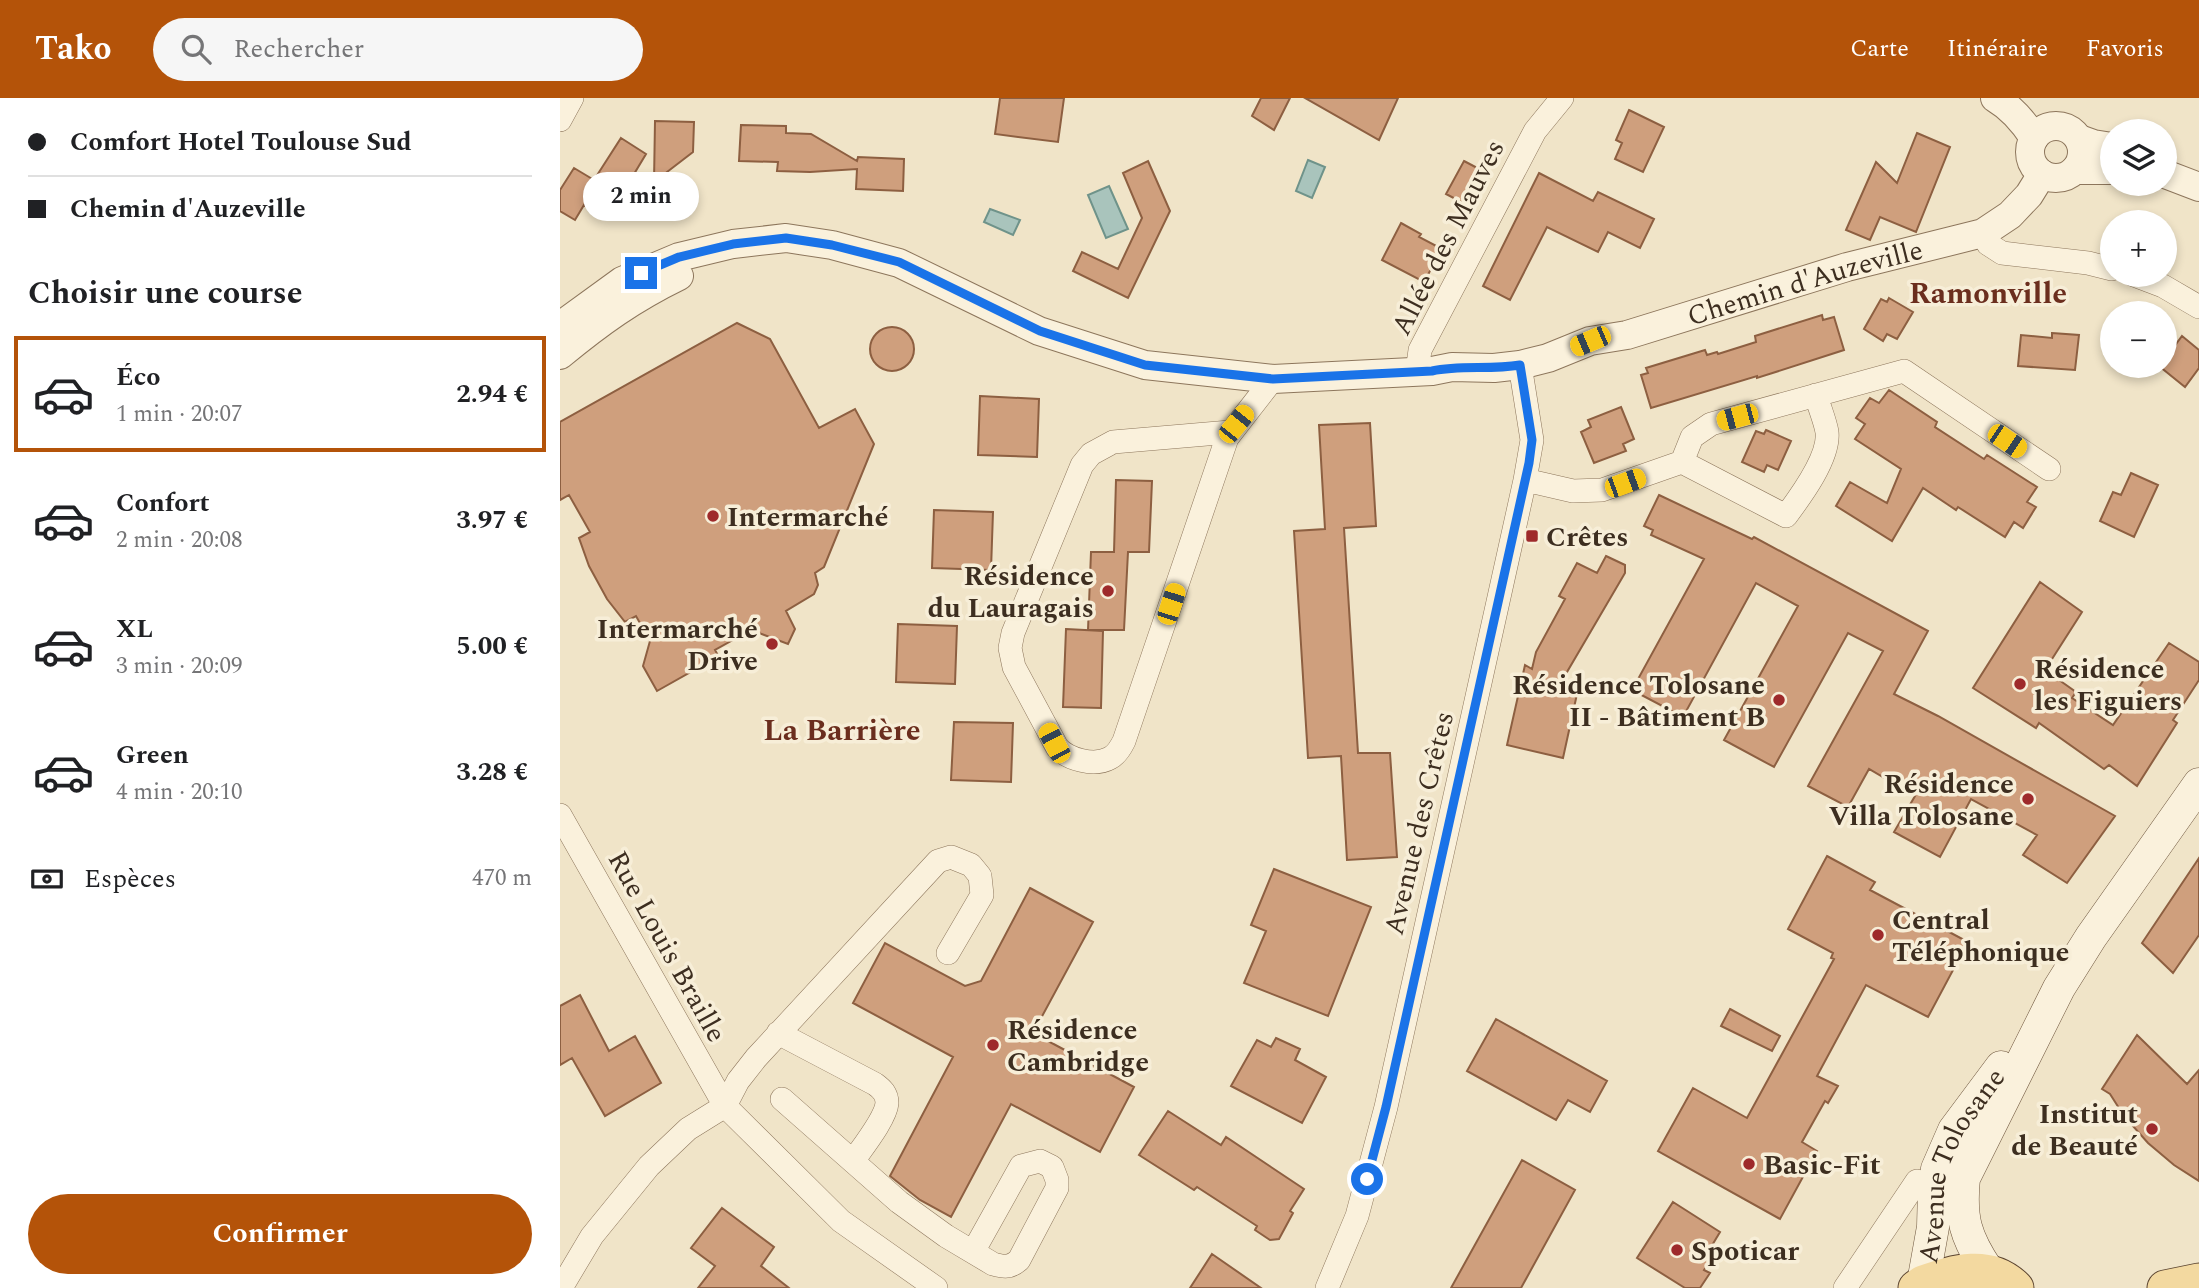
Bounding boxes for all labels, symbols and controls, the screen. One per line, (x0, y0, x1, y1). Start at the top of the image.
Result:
search box (153, 18, 643, 81)
text: Tako (35, 24, 111, 74)
text: Rechercher (233, 29, 364, 69)
icon: search (177, 30, 215, 68)
text: Carte (1850, 31, 1909, 67)
text: Itinéraire (1947, 31, 2048, 67)
text: Favoris (2086, 31, 2164, 67)
map controls (2100, 119, 2177, 378)
button: layers (2100, 119, 2177, 196)
text: Comfort Hotel Toulouse Sud (70, 122, 412, 162)
street label: Allée des Mauves (1380, 132, 1516, 343)
callout: 2 min (583, 172, 699, 220)
text: 2 min (610, 179, 672, 214)
text: Chemin d'Auzeville (70, 189, 306, 229)
button: + (2100, 210, 2177, 287)
street label: Chemin d'Auzeville (1682, 229, 1928, 338)
route end (625, 257, 657, 289)
text: Choisir une course (28, 269, 303, 318)
district label: Ramonville (1909, 271, 2067, 317)
button: − (2100, 301, 2177, 378)
car (1567, 323, 1614, 359)
text: Éco (116, 357, 160, 397)
icon: car (32, 363, 95, 426)
text: 2.94 € (456, 374, 528, 414)
text: 1 min · 20:07 (116, 397, 243, 432)
car (1215, 401, 1258, 447)
car (1714, 401, 1761, 433)
car (1984, 421, 2031, 461)
car (1602, 466, 1649, 500)
text: Confort (116, 483, 210, 523)
icon: car (32, 489, 95, 552)
place label: Intermarché (727, 496, 888, 539)
text: 3.97 € (456, 500, 528, 540)
marker: Intermarché (705, 508, 721, 524)
place label: Crêtes (1546, 516, 1628, 559)
text: 2 min · 20:08 (116, 523, 243, 558)
marker: Crêtes (1524, 528, 1540, 544)
place label: Résidence du Lauragais (928, 555, 1094, 630)
car (1155, 581, 1188, 627)
marker: Résidence du Lauragais (1100, 583, 1116, 599)
place label: Intermarché Drive (597, 608, 758, 683)
text: XL (116, 609, 153, 649)
icon: car (32, 615, 95, 678)
text: 5.00 € (456, 626, 528, 666)
marker: Intermarché Drive (764, 636, 780, 652)
place label: Résidence les Figuiers (2034, 648, 2182, 723)
text: 3 min · 20:09 (116, 649, 243, 684)
place label: Résidence Tolosane II - Bâtiment B (1512, 664, 1765, 739)
marker: Résidence les Figuiers (2012, 676, 2028, 692)
marker: Résidence Tolosane II - Bâtiment B (1771, 692, 1787, 708)
street label: Avenue des Crêtes (1373, 707, 1466, 939)
district label: La Barrière (763, 708, 921, 754)
car (1035, 720, 1074, 766)
text: Green (116, 735, 189, 775)
icon: car (32, 741, 95, 804)
text: 3.28 € (456, 752, 528, 792)
place label: Résidence Villa Tolosane (1828, 763, 2014, 838)
text: 4 min · 20:10 (116, 775, 243, 810)
marker: Résidence Villa Tolosane (2020, 791, 2036, 807)
street label: Rue Louis Braille (596, 843, 737, 1050)
text: Espèces (84, 859, 176, 899)
icon: cash (28, 860, 66, 898)
text: 470 m (472, 861, 532, 896)
place label: Central Téléphonique (1892, 899, 2069, 974)
marker: Central Téléphonique (1870, 927, 1886, 943)
place label: Résidence Cambridge (1007, 1009, 1149, 1084)
marker: Résidence Cambridge (985, 1037, 1001, 1053)
street label: Avenue Tolosane (1907, 1059, 2017, 1267)
place label: Institut de Beauté (2011, 1093, 2138, 1168)
marker: Institut de Beauté (2144, 1121, 2160, 1137)
place label: Basic-Fit (1763, 1144, 1881, 1187)
marker: Basic-Fit (1741, 1156, 1757, 1172)
route start (1351, 1163, 1383, 1195)
button: Confirmer (28, 1194, 532, 1274)
place label: Spoticar (1691, 1230, 1799, 1273)
marker: Spoticar (1669, 1242, 1685, 1258)

